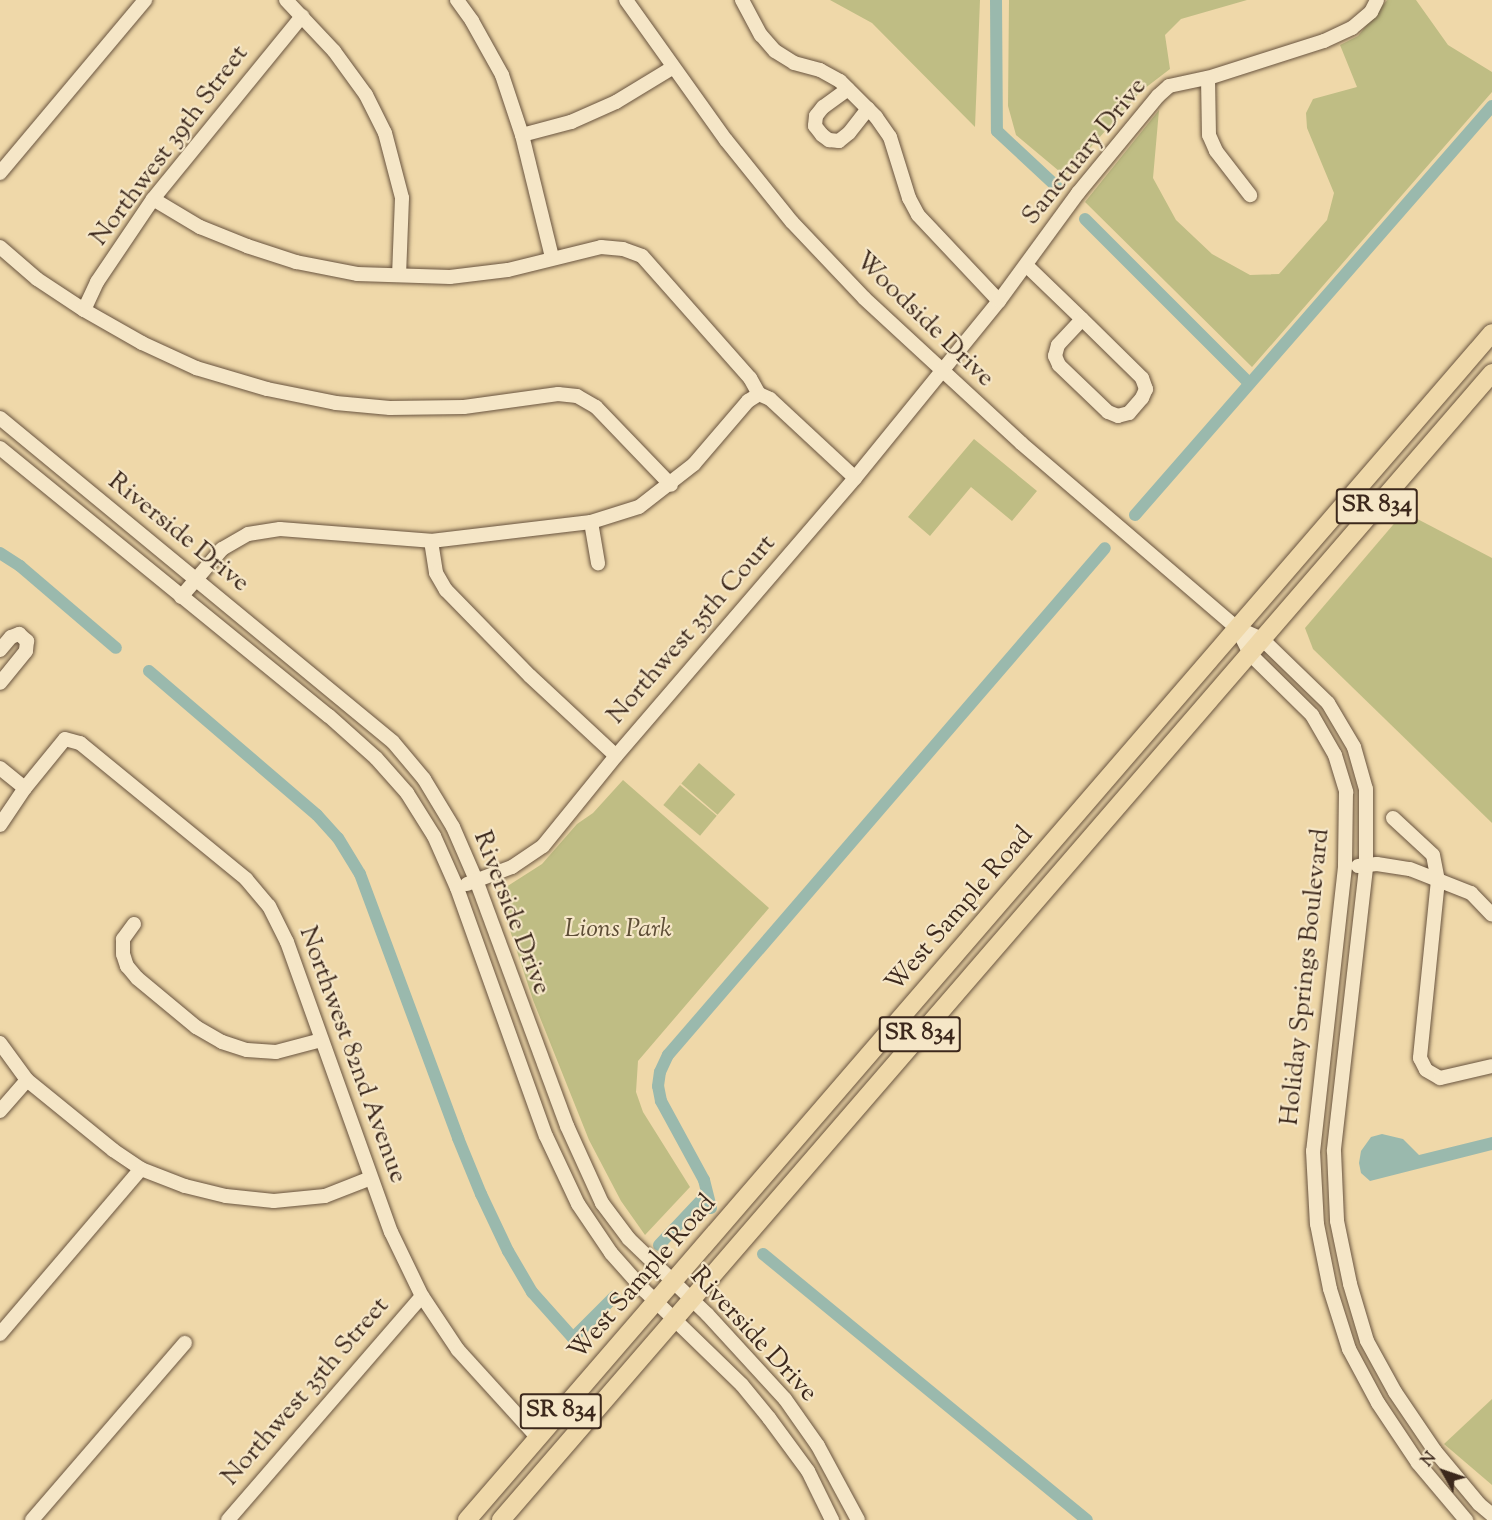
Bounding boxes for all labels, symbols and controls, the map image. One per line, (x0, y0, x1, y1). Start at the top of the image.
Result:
street label: Northwest 39th Street (84, 39, 256, 253)
street label: Sanctuary Drive (1016, 72, 1154, 232)
street label: Woodside Drive (848, 246, 1000, 394)
street label: Riverside Drive (101, 467, 255, 599)
road number: SR 834 (1335, 485, 1419, 527)
street label: Northwest 35th Court (601, 529, 783, 731)
street label: West Sample Road (880, 821, 1040, 999)
street label: Riverside Drive (465, 827, 557, 999)
street label: Holiday Springs Boulevard (1275, 827, 1337, 1127)
park label: Lions Park (564, 914, 672, 946)
street label: Northwest 82nd Avenue (291, 922, 413, 1188)
road number: SR 834 (878, 1013, 962, 1055)
street label: West Sample Road (563, 1189, 723, 1367)
street label: Riverside Drive (683, 1261, 823, 1409)
street label: Northwest 35th Street (216, 1291, 396, 1493)
road number: SR 834 (519, 1390, 603, 1432)
north arrow (1414, 1442, 1474, 1502)
text: N (1417, 1448, 1443, 1472)

